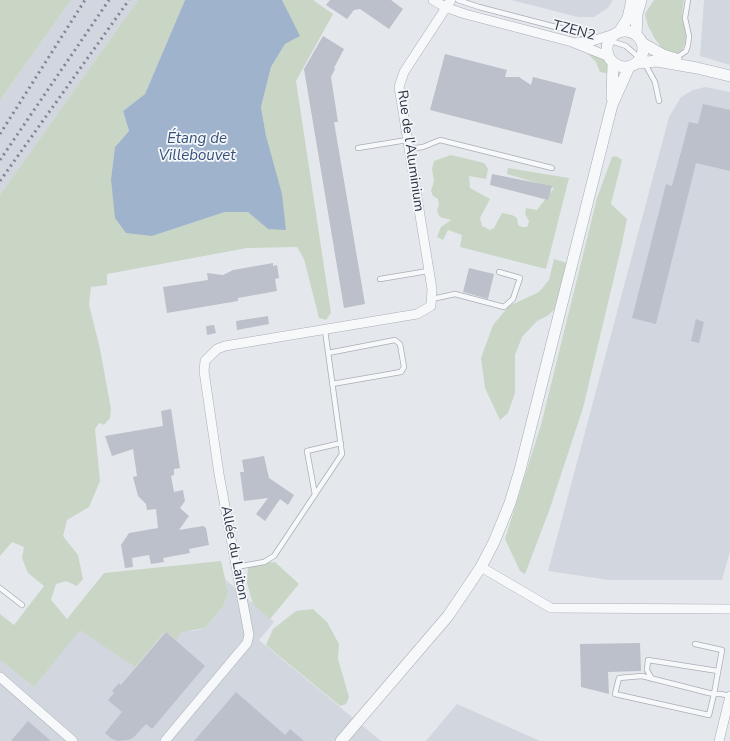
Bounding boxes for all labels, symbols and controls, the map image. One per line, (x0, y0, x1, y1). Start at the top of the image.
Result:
street label: TZEN2 (551, 17, 597, 45)
street label: Rue de l'Aluminium (393, 89, 427, 213)
water label: Étang de Villebouvet (159, 130, 235, 165)
street label: Allée du Laiton (217, 505, 251, 601)

